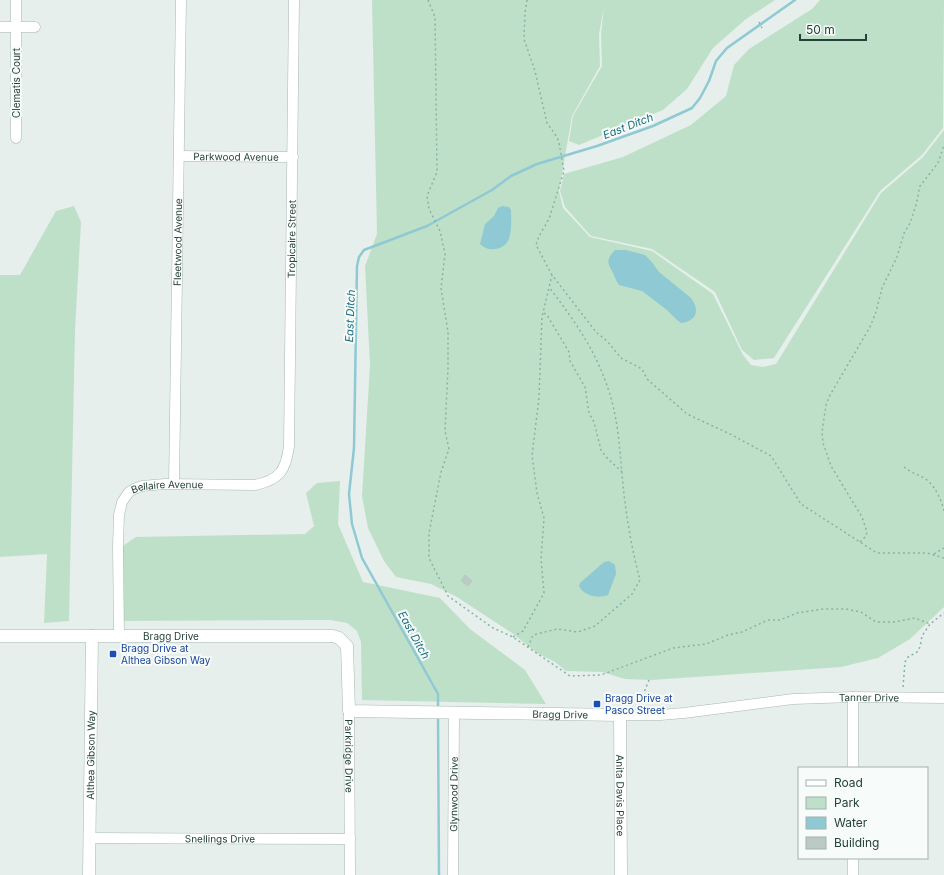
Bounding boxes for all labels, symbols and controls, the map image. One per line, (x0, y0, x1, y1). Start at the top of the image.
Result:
scale bar (800, 16, 866, 42)
text: 50 m (806, 22, 835, 37)
street label: Clematis Court (10, 47, 22, 118)
water label: East Ditch (601, 110, 656, 142)
street label: Parkwood Avenue (193, 150, 279, 163)
street label: Fleetwood Avenue (171, 198, 184, 286)
street label: Tropicaire Street (285, 199, 298, 278)
water label: East Ditch (342, 289, 358, 343)
street label: Bellaire Avenue (129, 478, 204, 496)
water label: East Ditch (395, 609, 433, 662)
street label: Bragg Drive (143, 630, 199, 642)
place label: Bragg Drive at Althea Gibson Way (121, 642, 211, 666)
marker: Bragg Drive at Althea Gibson Way (108, 649, 118, 659)
street label: Tanner Drive (839, 691, 899, 704)
place label: Bragg Drive at Pasco Street (605, 692, 673, 716)
marker: Bragg Drive at Pasco Street (592, 699, 602, 709)
street label: Bragg Drive (532, 708, 588, 721)
street label: Althea Gibson Way (84, 710, 97, 800)
street label: Parkridge Drive (343, 719, 355, 793)
street label: Anita Davis Place (614, 754, 627, 836)
street label: Glynwood Drive (447, 756, 460, 832)
legend (798, 767, 928, 859)
text: Road (834, 775, 863, 790)
text: Park (834, 795, 860, 810)
text: Water (834, 815, 868, 830)
street label: Snellings Drive (185, 832, 255, 845)
text: Building (834, 835, 879, 850)

